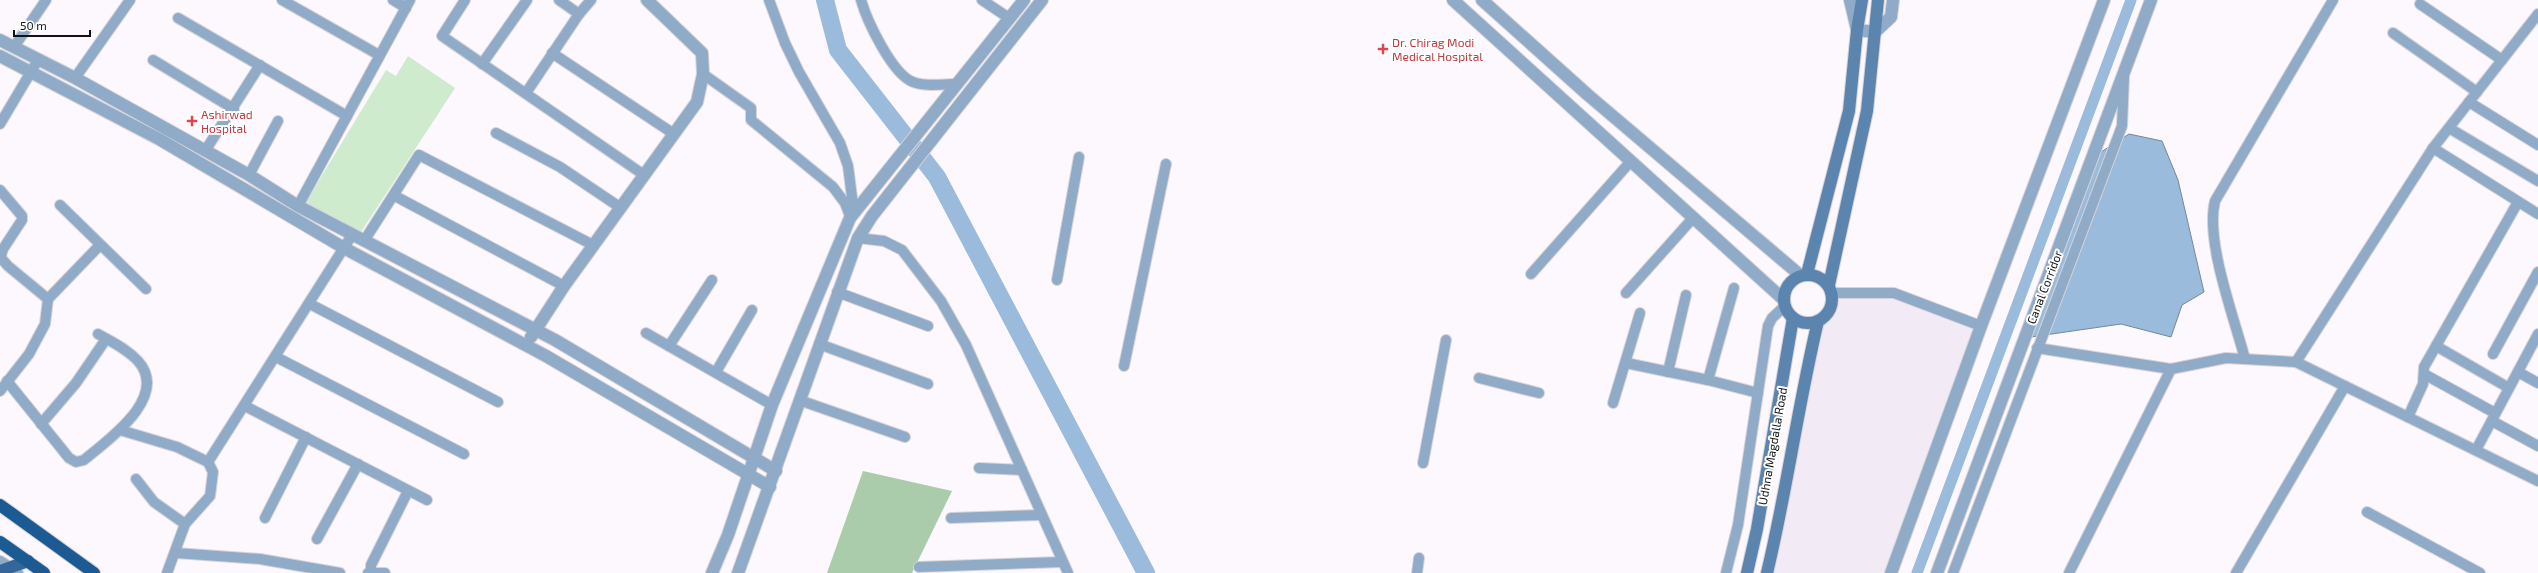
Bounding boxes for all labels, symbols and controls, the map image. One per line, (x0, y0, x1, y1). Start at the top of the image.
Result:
scale bar (14, 12, 90, 38)
text: 50 m (20, 18, 47, 32)
place label: Dr. Chirag Modi Medical Hospital (1392, 35, 1483, 63)
marker: Dr. Chirag Modi Medical Hospital (1377, 43, 1389, 55)
place label: Ashirwad Hospital (201, 107, 253, 135)
marker: Ashirwad Hospital (186, 115, 198, 127)
street label: Canal Corridor (2024, 248, 2065, 326)
street label: Udhna Magdalla Road (1755, 386, 1789, 506)

